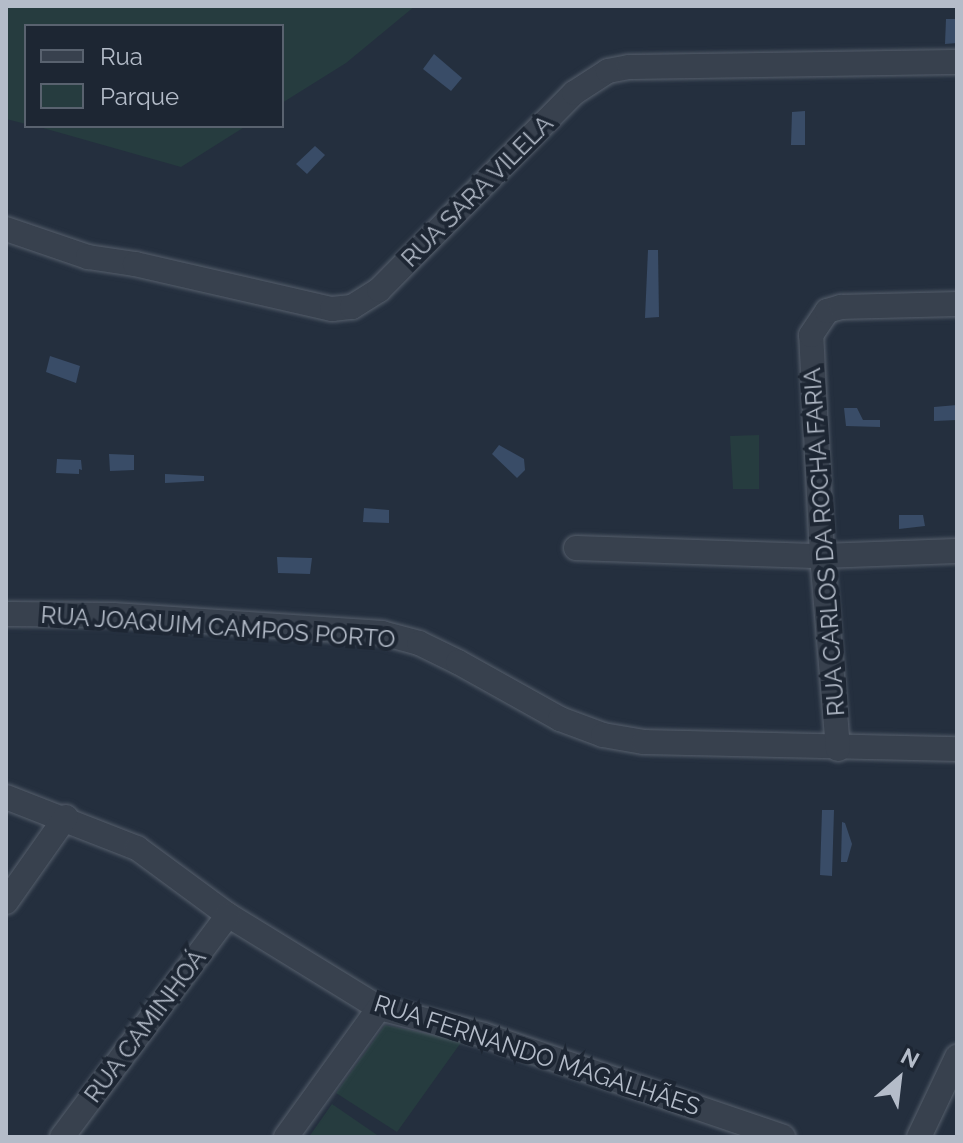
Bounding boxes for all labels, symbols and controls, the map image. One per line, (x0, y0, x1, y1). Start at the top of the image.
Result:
legend (24, 24, 284, 128)
text: Rua (100, 42, 143, 71)
text: Parque (100, 82, 179, 111)
street label: RUA SARA VILELA (394, 108, 560, 274)
street label: RUA CARLOS DA ROCHA FARIA (797, 366, 851, 718)
street label: RUA JOAQUIM CAMPOS PORTO (39, 600, 397, 654)
street label: RUA CAMINHOÁ (78, 944, 212, 1108)
street label: RUA FERNANDO MAGALHÃES (370, 989, 704, 1121)
north arrow (859, 1039, 939, 1119)
text: N (897, 1042, 924, 1073)

